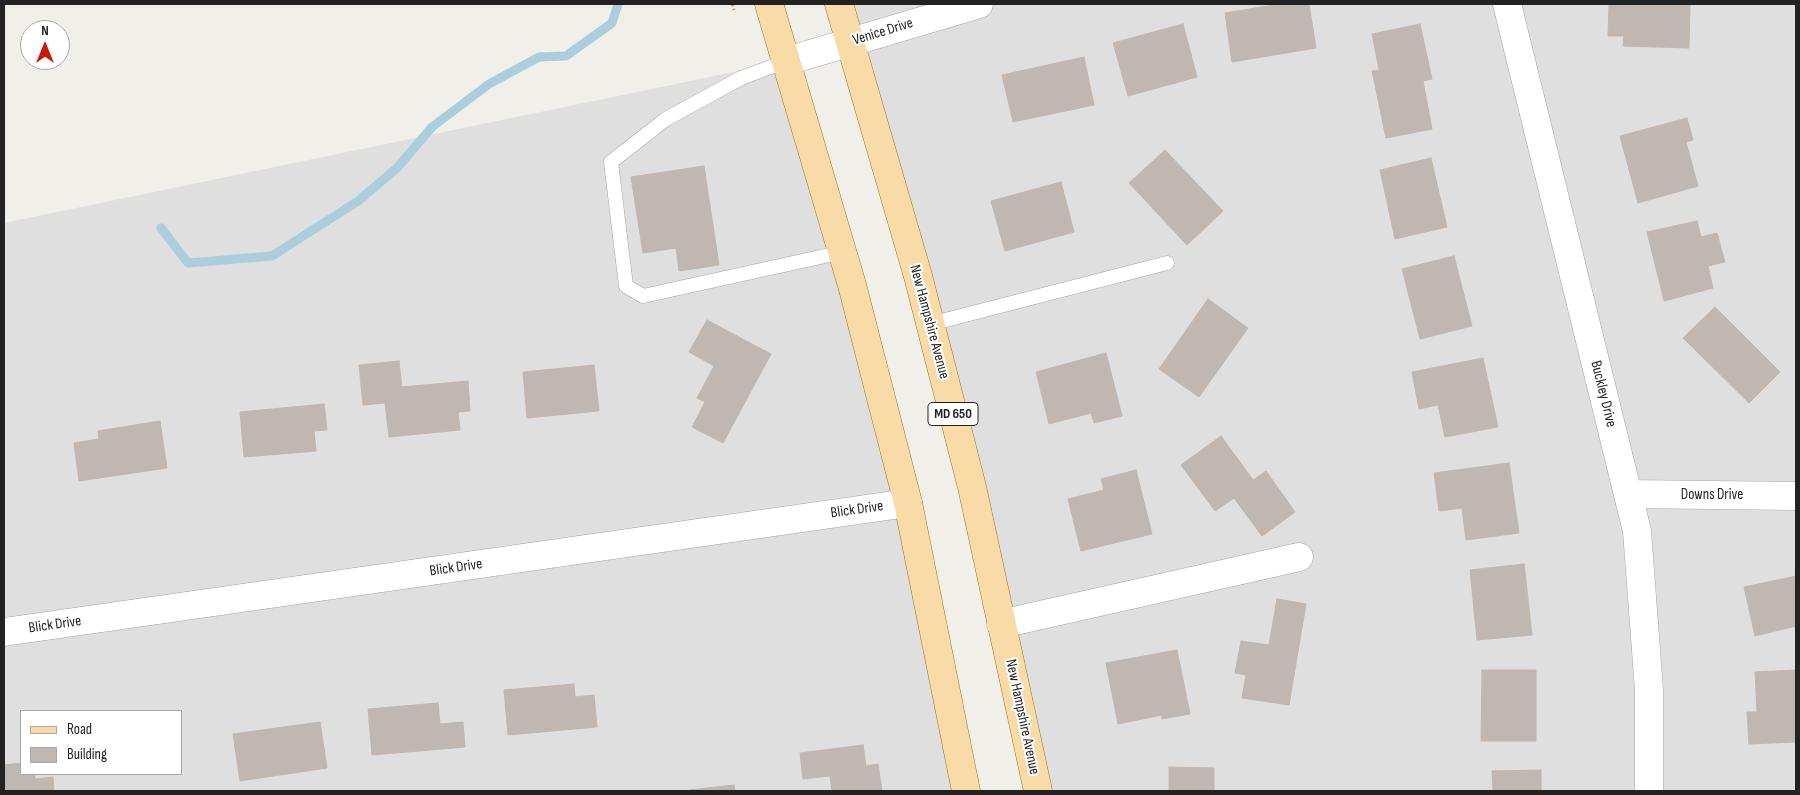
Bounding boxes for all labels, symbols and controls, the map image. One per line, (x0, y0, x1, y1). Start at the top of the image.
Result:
street label: Venice Drive (851, 14, 915, 50)
north arrow (20, 20, 70, 70)
text: N (41, 22, 49, 39)
street label: New Hampshire Avenue (905, 263, 953, 381)
street label: Buckley Drive (1586, 359, 1620, 429)
road number: MD 650 (928, 402, 978, 426)
street label: Downs Drive (1681, 486, 1743, 504)
street label: Blick Drive (830, 497, 884, 523)
street label: Blick Drive (429, 555, 483, 581)
street label: Blick Drive (28, 612, 82, 638)
street label: New Hampshire Avenue (1001, 658, 1043, 776)
legend (20, 710, 182, 775)
text: Road (67, 720, 92, 739)
text: Building (67, 745, 107, 764)

